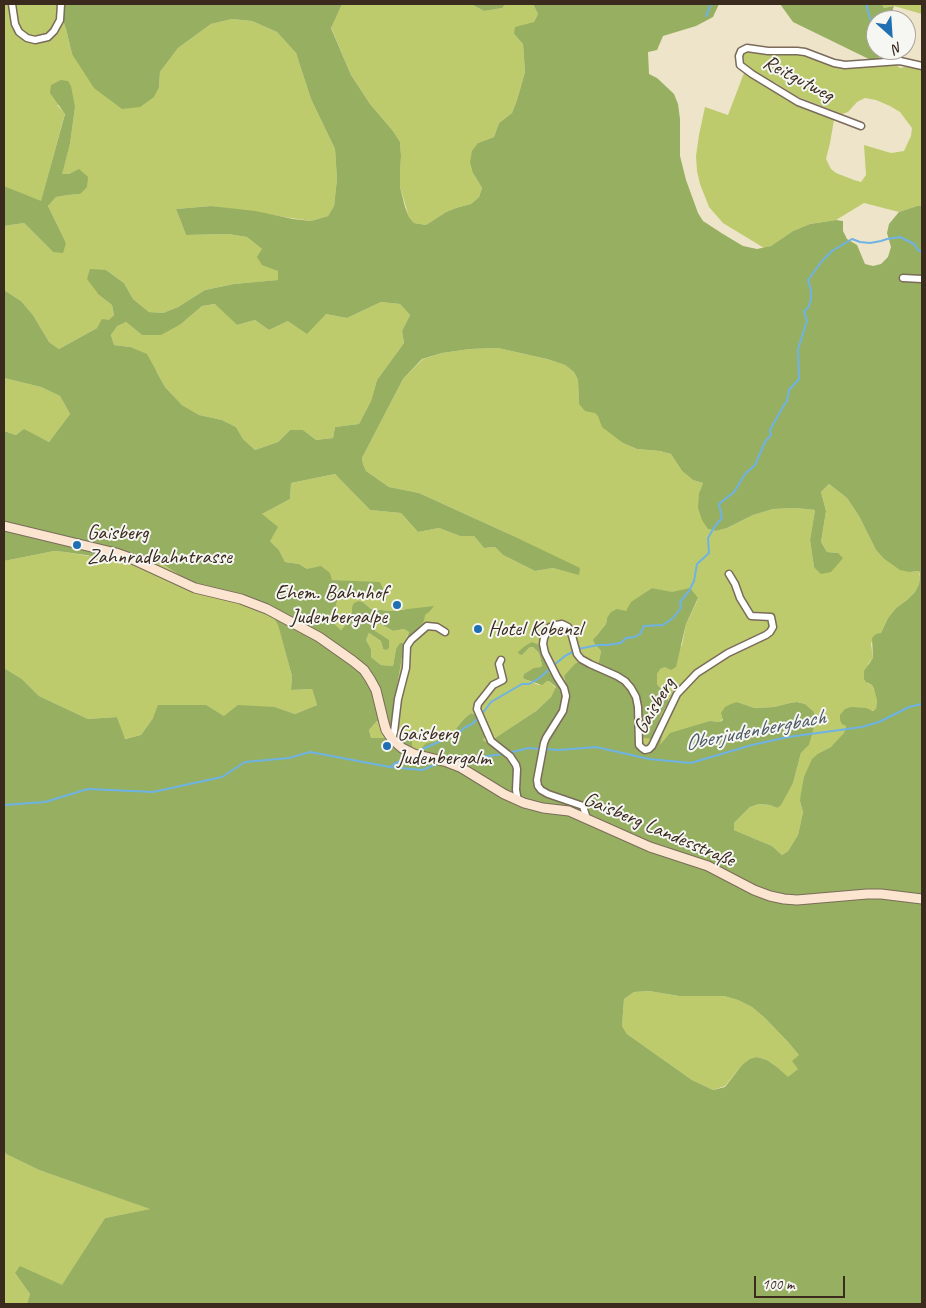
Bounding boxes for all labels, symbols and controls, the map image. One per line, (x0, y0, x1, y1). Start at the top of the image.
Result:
north arrow (866, 10, 916, 60)
text: N (890, 38, 905, 58)
street label: Reitgutweg (758, 50, 838, 108)
place label: Gaisberg Zahnradbahntrasse (87, 520, 232, 570)
marker: Gaisberg Zahnradbahntrasse (71, 539, 83, 551)
place label: Ehem. Bahnhof Judenbergalpe (275, 580, 387, 630)
marker: Ehem. Bahnhof Judenbergalpe (391, 599, 403, 611)
place label: Hotel Kobenzl (488, 616, 582, 642)
marker: Hotel Kobenzl (472, 623, 484, 635)
street label: Gaisberg (628, 673, 682, 739)
water label: Oberjudenbergbach (683, 704, 827, 758)
place label: Gaisberg Judenbergalm (397, 721, 491, 771)
marker: Gaisberg Judenbergalm (381, 740, 393, 752)
street label: Gaisberg Landesstraße (580, 787, 738, 873)
scale bar (756, 1266, 847, 1298)
text: 100 m (762, 1275, 794, 1294)

